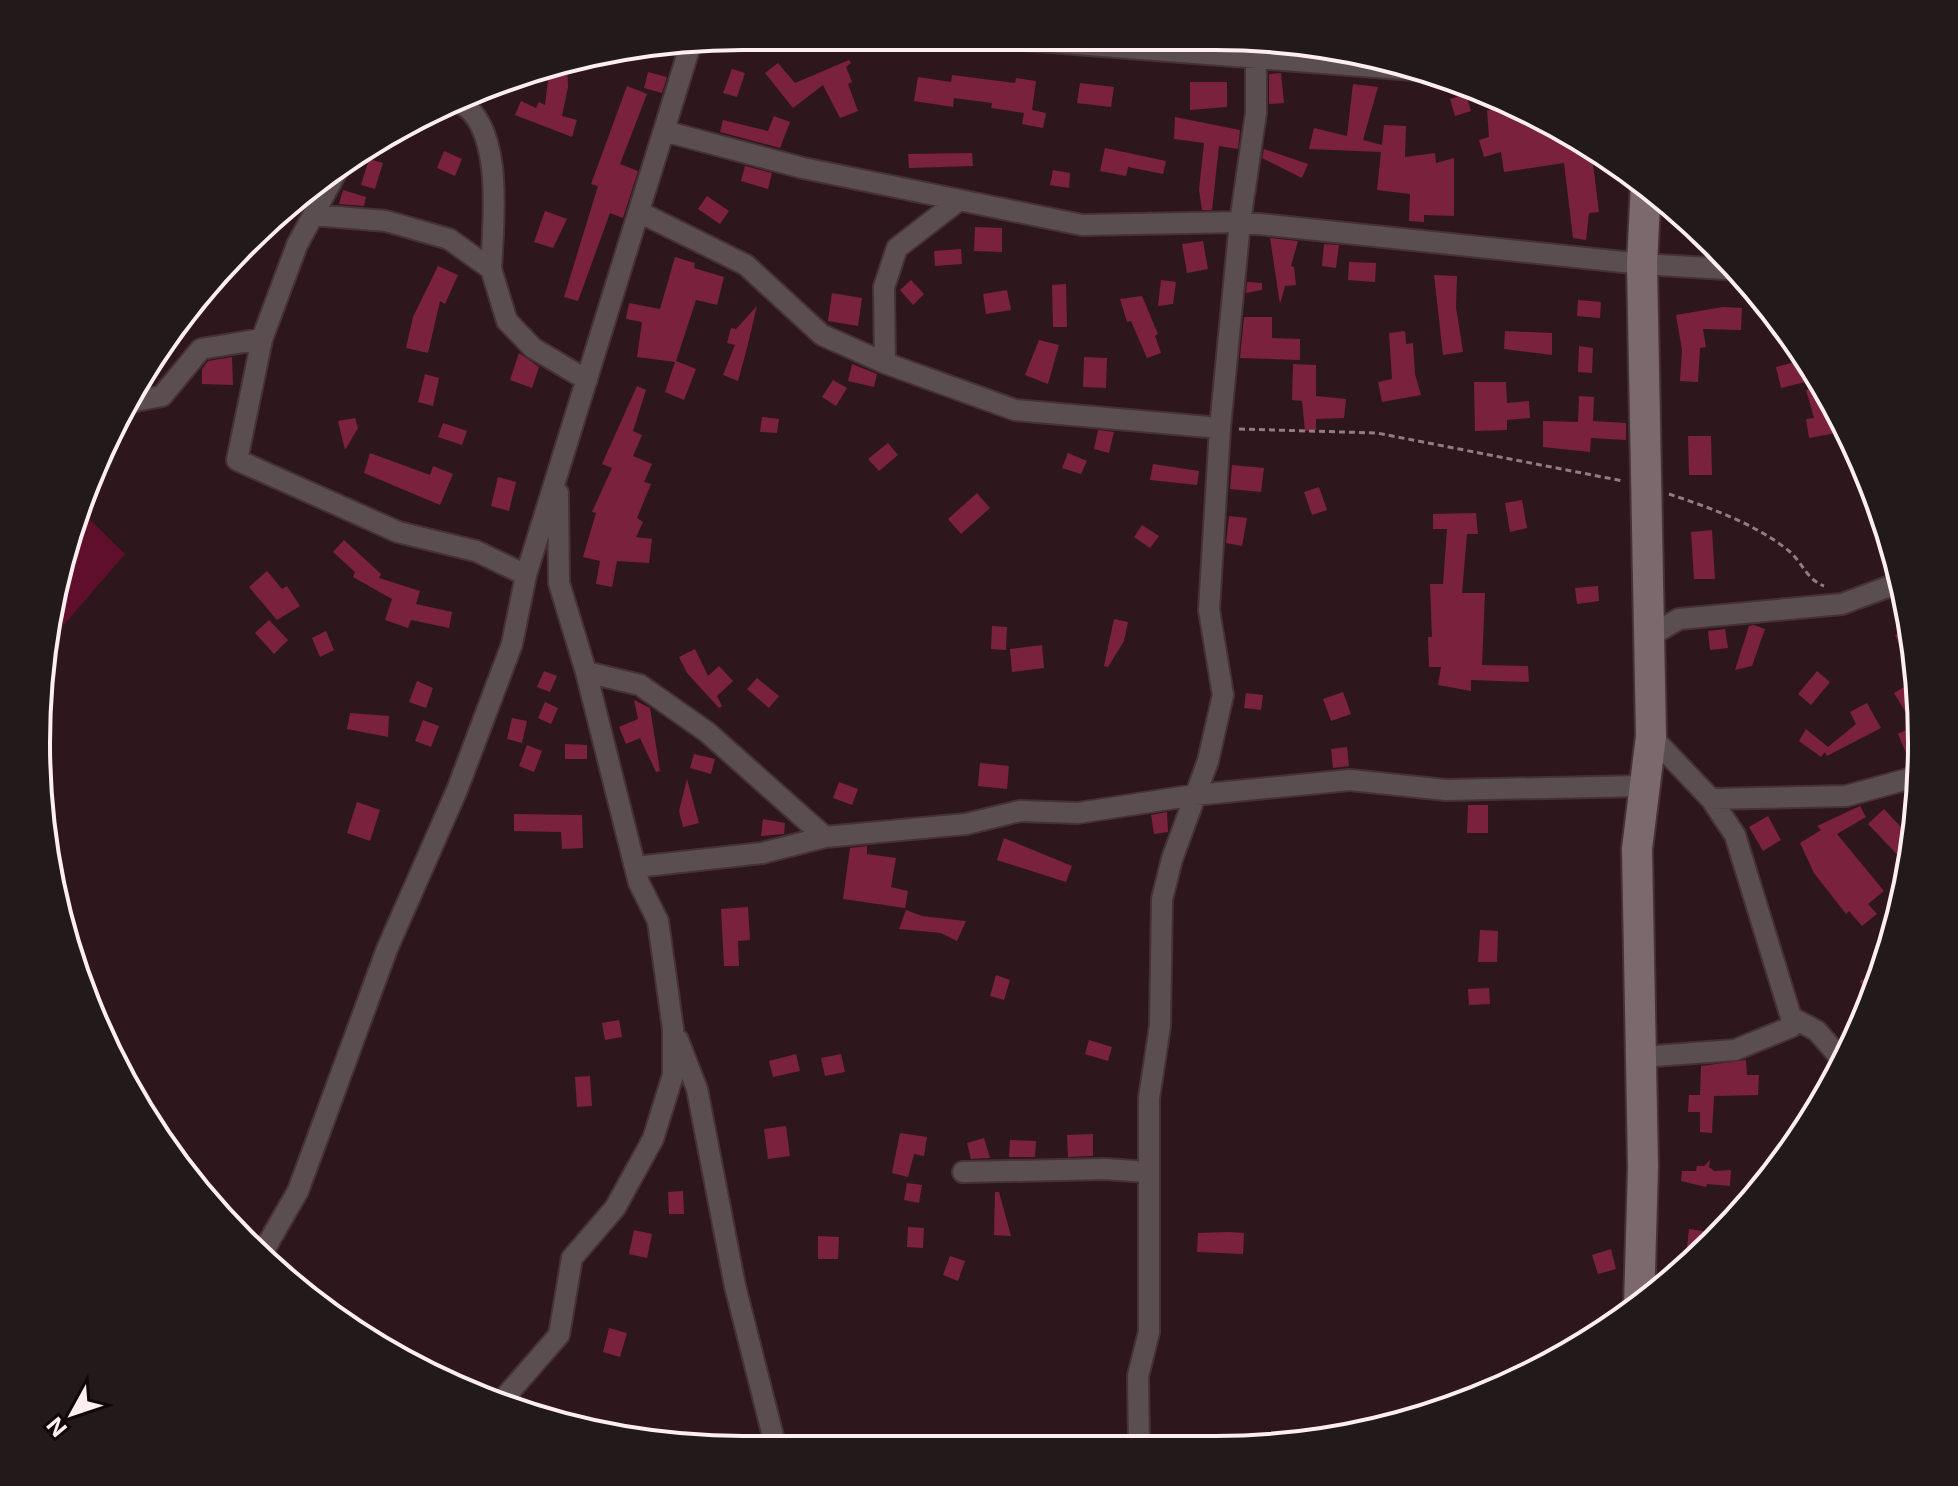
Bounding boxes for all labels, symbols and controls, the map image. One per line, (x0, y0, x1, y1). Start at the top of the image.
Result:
north arrow (32, 1374, 112, 1454)
text: N (41, 1412, 72, 1442)

